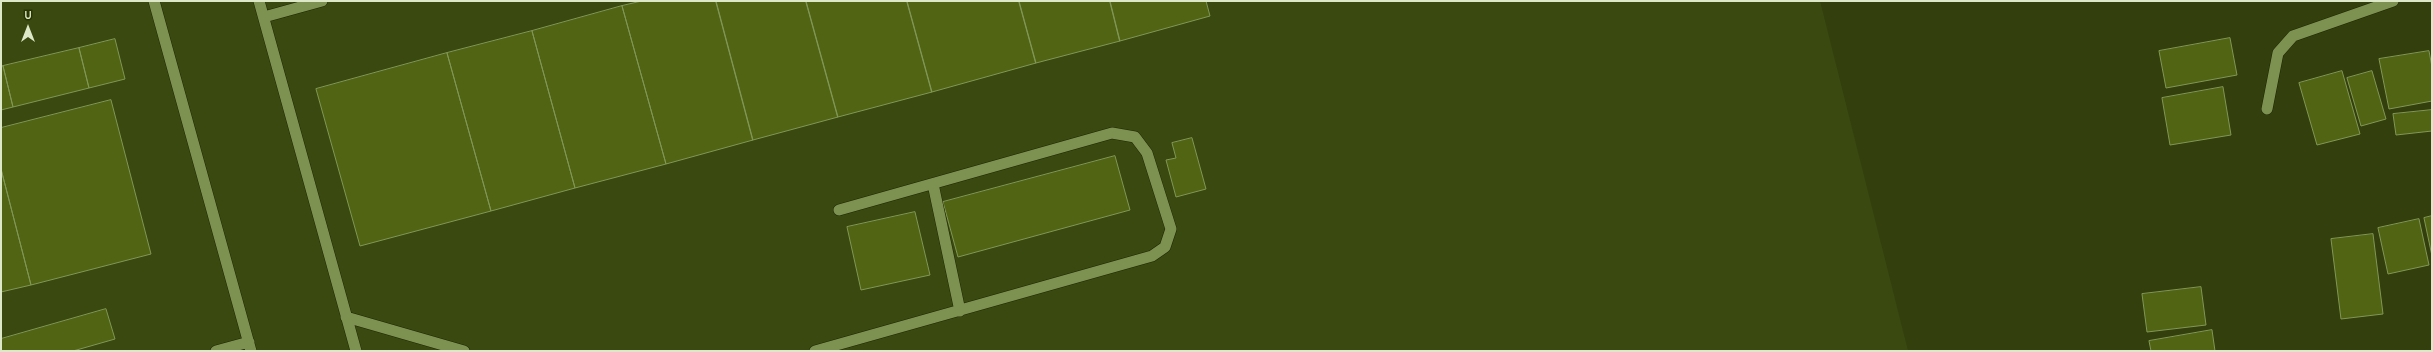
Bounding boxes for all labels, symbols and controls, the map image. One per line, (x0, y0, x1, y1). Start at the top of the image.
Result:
north arrow (8, 8, 48, 48)
text: U (24, 9, 32, 22)

